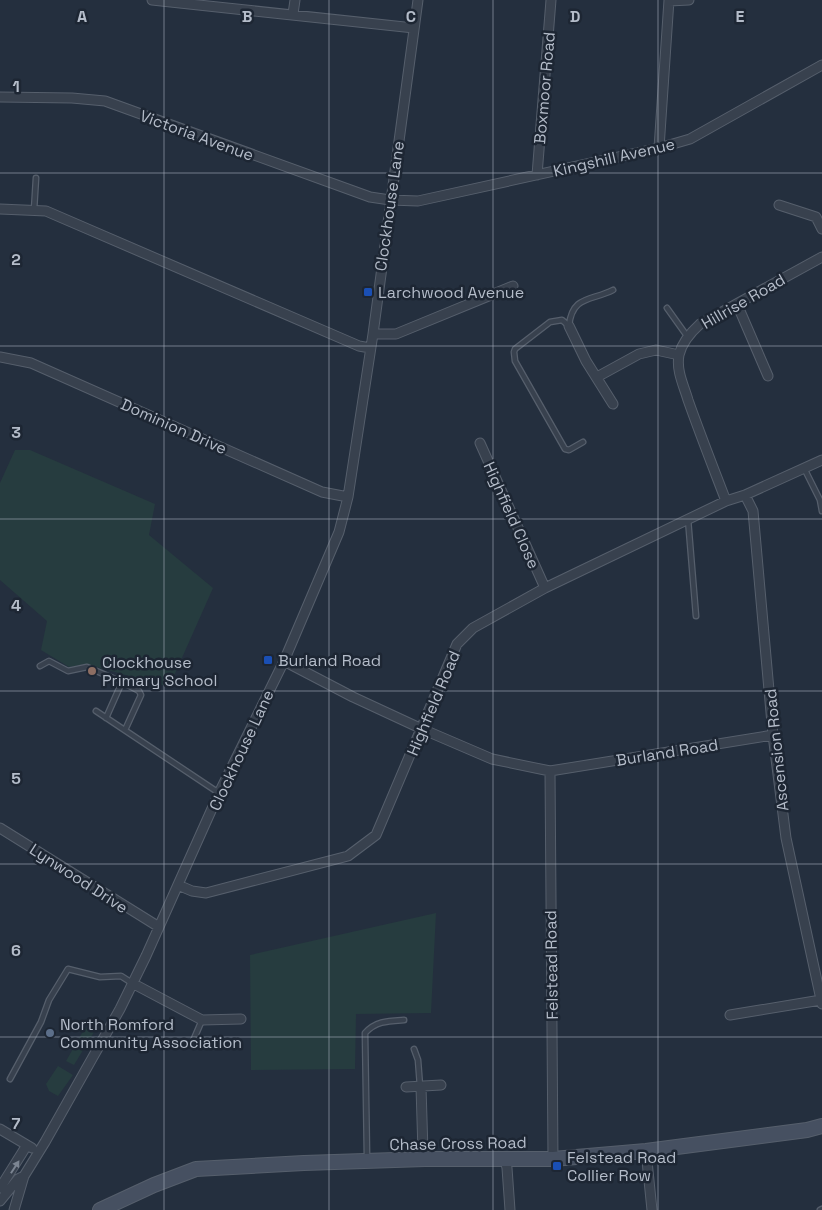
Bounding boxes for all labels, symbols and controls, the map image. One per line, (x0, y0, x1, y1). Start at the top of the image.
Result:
text: A (77, 6, 87, 27)
text: B (242, 6, 252, 27)
text: C (406, 6, 416, 27)
text: D (570, 6, 580, 27)
text: E (736, 6, 745, 27)
street label: Boxmoor Road (529, 31, 560, 145)
text: 1 (12, 76, 20, 97)
street label: Victoria Avenue (137, 105, 257, 166)
street label: Kingshill Avenue (551, 133, 677, 182)
street label: Clockhouse Lane (370, 140, 409, 272)
text: 2 (11, 249, 21, 270)
street label: Hillrise Road (698, 269, 789, 334)
place label: Larchwood Avenue (378, 282, 524, 303)
marker: Larchwood Avenue (362, 286, 374, 298)
street label: Dominion Drive (117, 394, 230, 459)
text: 3 (11, 422, 21, 443)
street label: Highfield Close (479, 459, 544, 572)
text: 4 (11, 595, 21, 616)
street label: Highfield Road (402, 648, 465, 759)
place label: Burland Road (278, 650, 381, 671)
place label: Clockhouse Primary School (102, 652, 217, 691)
marker: Burland Road (262, 654, 274, 666)
marker: Clockhouse Primary School (86, 665, 98, 677)
street label: Clockhouse Lane (204, 686, 279, 814)
street label: Ascension Road (760, 688, 793, 812)
street label: Burland Road (615, 734, 720, 771)
text: 5 (11, 768, 21, 789)
street label: Lynwood Drive (25, 839, 132, 918)
street label: Felstead Road (540, 910, 563, 1020)
text: 6 (11, 940, 21, 961)
place label: North Romford Community Association (60, 1014, 242, 1053)
marker: North Romford Community Association (44, 1027, 56, 1039)
text: 7 (12, 1113, 21, 1134)
street label: Chase Cross Road (389, 1132, 527, 1155)
place label: Felstead Road Collier Row (567, 1147, 676, 1186)
one-way arrow (10, 1160, 19, 1174)
marker: Felstead Road Collier Row (551, 1160, 563, 1172)

